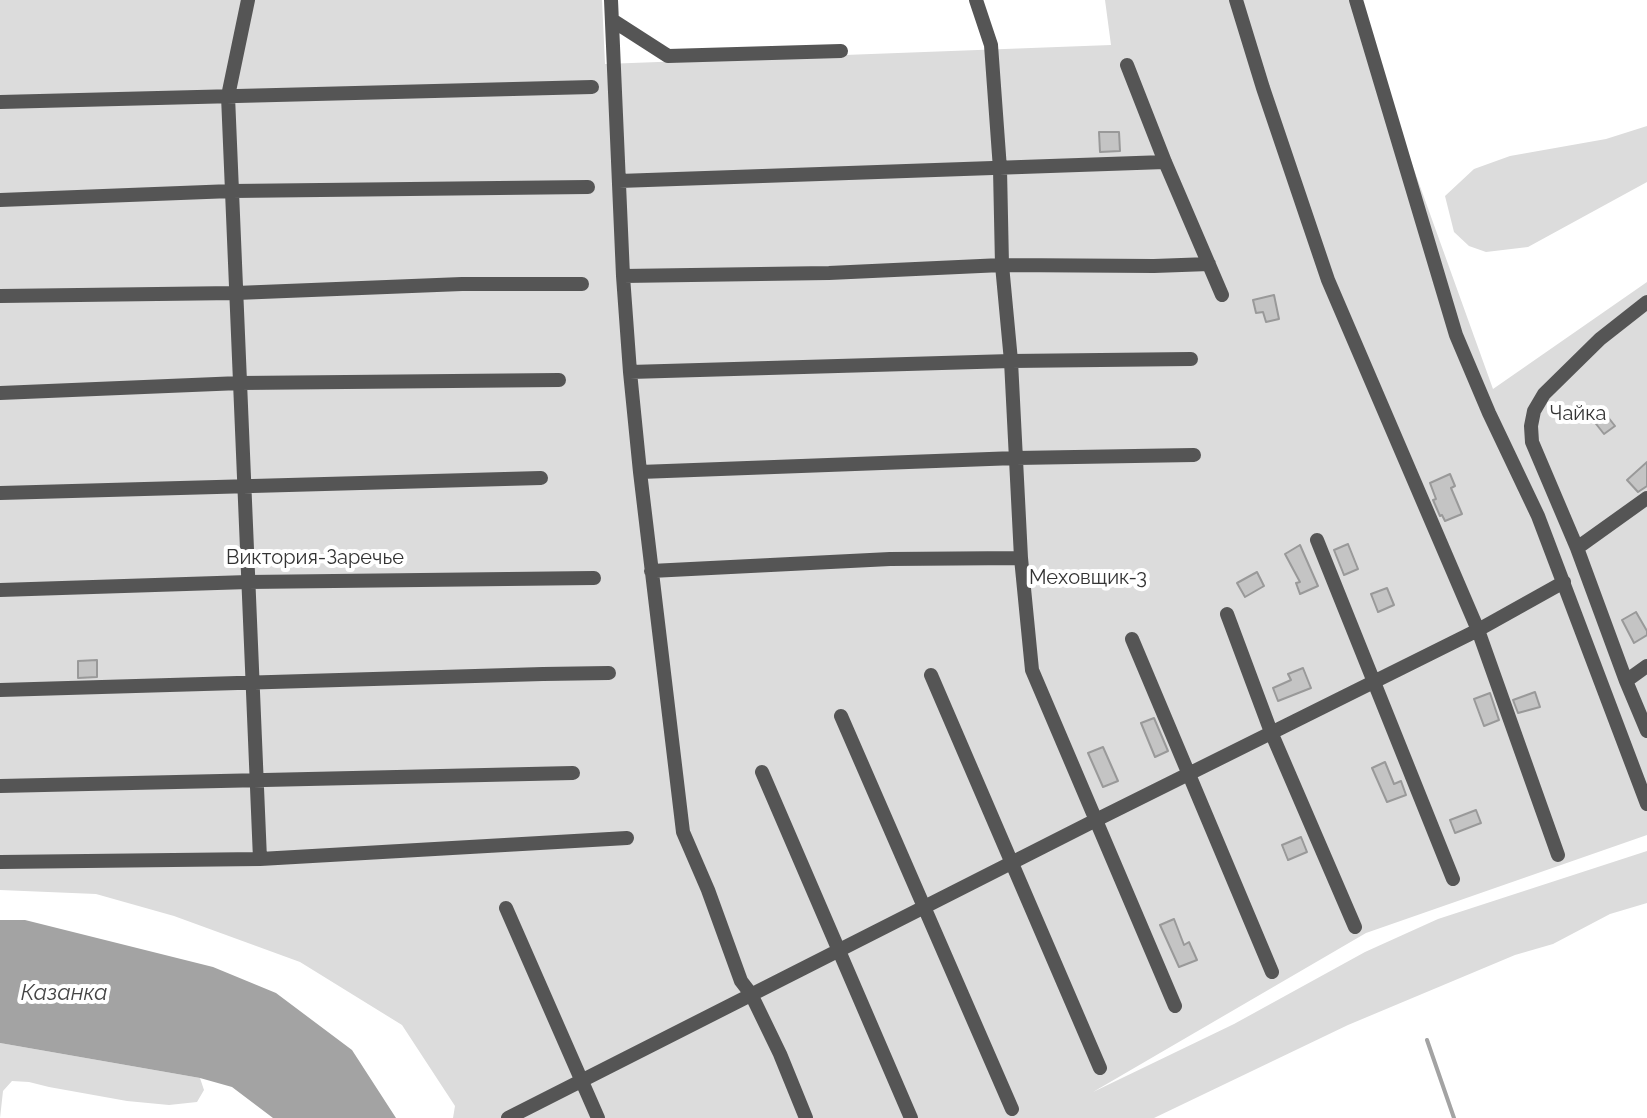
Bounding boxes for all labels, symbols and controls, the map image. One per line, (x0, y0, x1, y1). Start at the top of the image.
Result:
park label: Чайка (1550, 402, 1606, 426)
park label: Виктория-Заречье (226, 546, 404, 570)
park label: Меховщик-3 (1029, 566, 1147, 590)
water label: Казанка (21, 980, 107, 1006)

